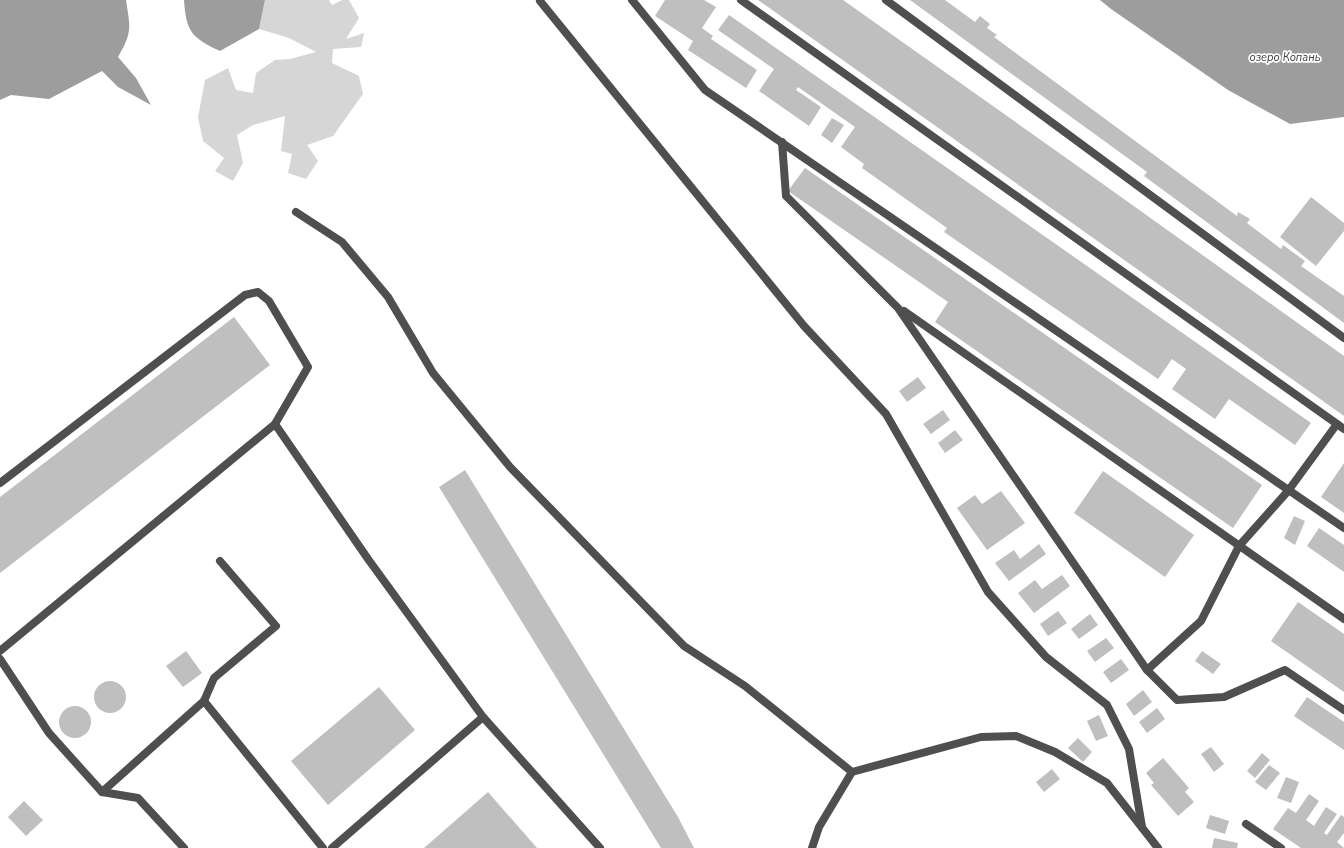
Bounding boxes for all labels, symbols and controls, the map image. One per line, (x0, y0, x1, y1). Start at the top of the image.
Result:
water label: озеро Копань (1249, 50, 1321, 65)

